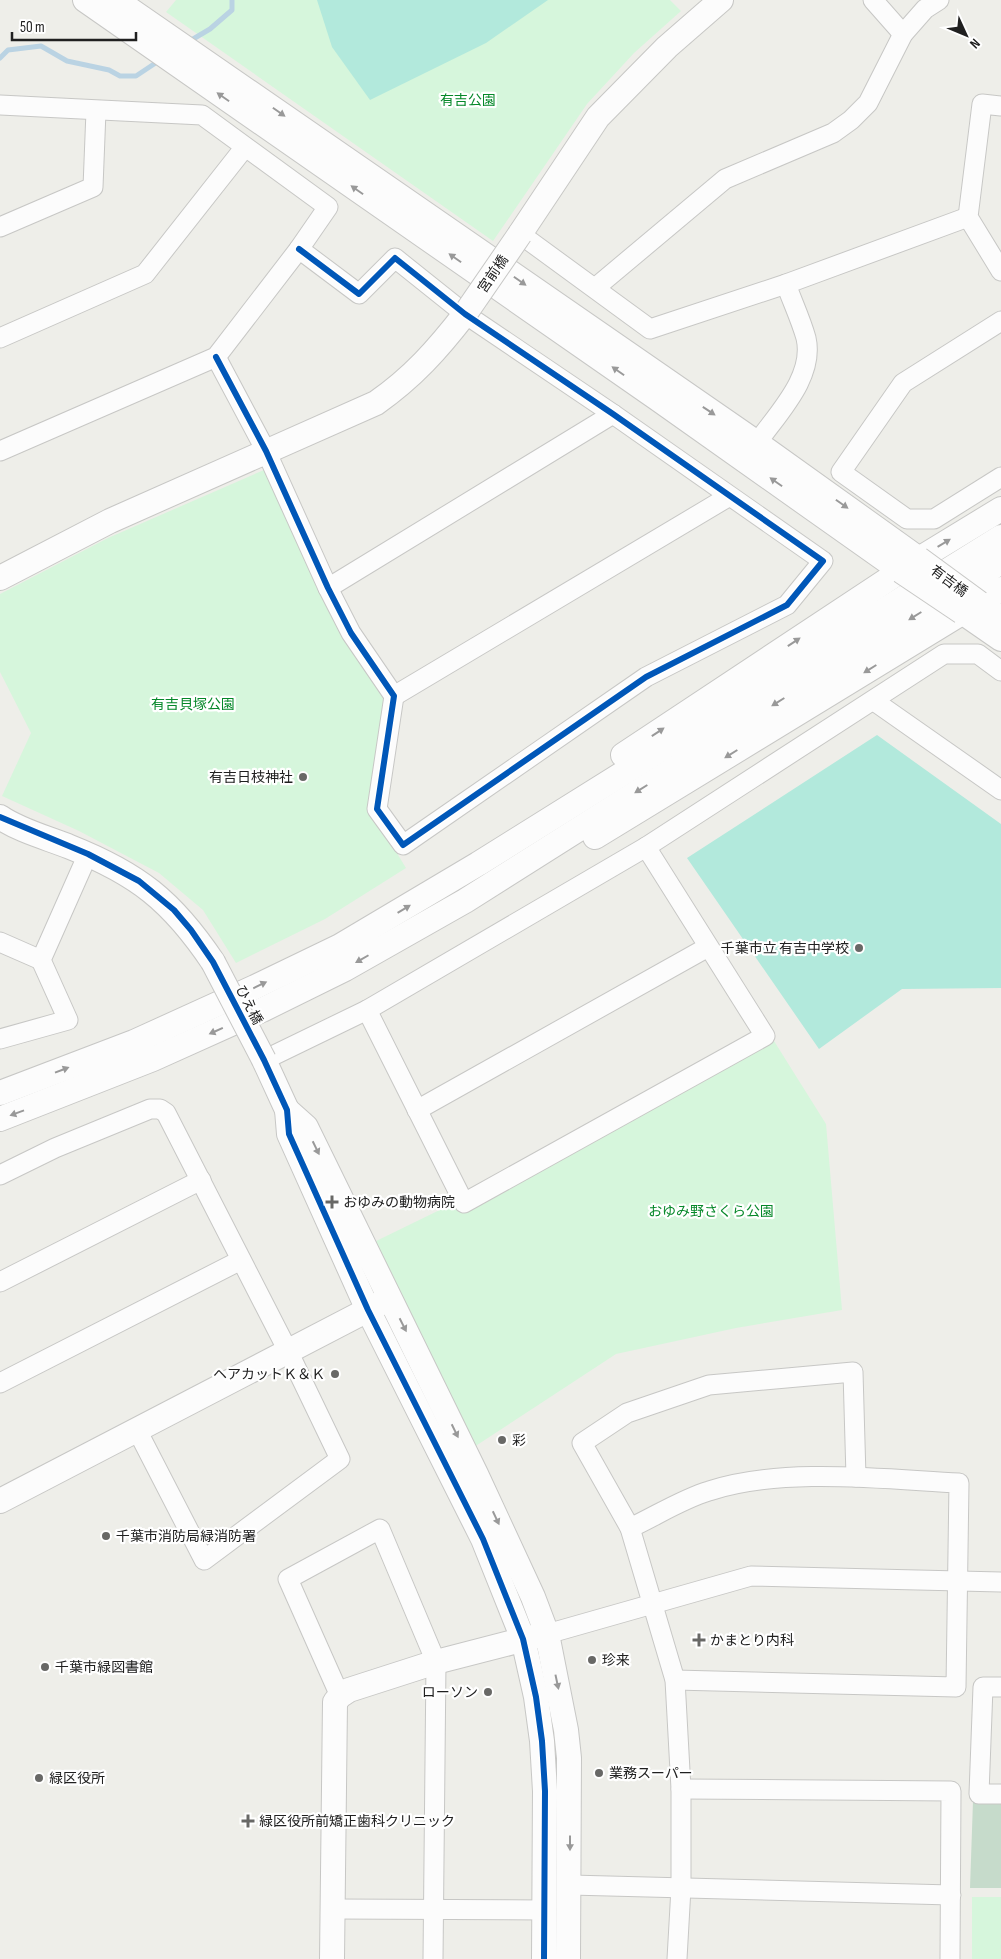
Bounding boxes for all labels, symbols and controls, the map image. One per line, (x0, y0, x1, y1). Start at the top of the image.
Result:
scale bar (12, 10, 136, 42)
north arrow (941, 10, 991, 60)
text: 50 m (20, 18, 45, 37)
text: N (966, 35, 984, 52)
one-way arrow (216, 92, 230, 102)
park label: 有吉公園 (440, 92, 496, 109)
one-way arrow (273, 107, 286, 117)
one-way arrow (350, 185, 364, 195)
street label: 宮前橋 (474, 252, 512, 296)
one-way arrow (449, 253, 462, 263)
one-way arrow (513, 276, 527, 286)
one-way arrow (611, 366, 625, 376)
one-way arrow (702, 406, 715, 416)
one-way arrow (769, 477, 783, 487)
one-way arrow (835, 499, 849, 509)
one-way arrow (938, 539, 951, 548)
street label: 有吉橋 (927, 562, 971, 600)
one-way arrow (909, 611, 922, 620)
one-way arrow (787, 637, 801, 647)
one-way arrow (863, 664, 876, 673)
park label: 有吉貝塚公園 (151, 696, 235, 713)
one-way arrow (771, 698, 784, 707)
one-way arrow (652, 727, 665, 737)
one-way arrow (725, 749, 738, 758)
place label: 有吉日枝神社 (209, 769, 293, 786)
marker: 有吉日枝神社 (297, 771, 309, 783)
one-way arrow (634, 785, 647, 794)
one-way arrow (397, 905, 410, 914)
place label: 千葉市立 有吉中学校 (721, 940, 849, 957)
marker: 千葉市立 有吉中学校 (853, 942, 865, 954)
one-way arrow (355, 955, 368, 964)
one-way arrow (253, 981, 267, 989)
street label: ひえ橋 (232, 982, 266, 1028)
one-way arrow (209, 1027, 223, 1035)
one-way arrow (55, 1065, 69, 1073)
one-way arrow (9, 1109, 24, 1117)
one-way arrow (312, 1141, 320, 1155)
place label: おゆみの動物病院 (343, 1194, 455, 1211)
marker: おゆみの動物病院 (325, 1195, 339, 1209)
park label: おゆみ野さくら公園 (648, 1203, 774, 1220)
one-way arrow (399, 1318, 407, 1333)
place label: ヘアカットＫ＆Ｋ (213, 1366, 325, 1383)
marker: ヘアカットＫ＆Ｋ (329, 1368, 341, 1380)
one-way arrow (451, 1424, 459, 1438)
place label: 彩 (512, 1432, 526, 1449)
marker: 彩 (496, 1434, 508, 1446)
one-way arrow (493, 1511, 501, 1525)
place label: 千葉市消防局緑消防署 (116, 1528, 256, 1545)
marker: 千葉市消防局緑消防署 (100, 1530, 112, 1542)
place label: かまとり内科 (710, 1632, 794, 1649)
marker: かまとり内科 (692, 1633, 706, 1647)
place label: 珍来 (602, 1652, 630, 1669)
marker: 珍来 (586, 1654, 598, 1666)
place label: 千葉市緑図書館 (55, 1659, 153, 1676)
marker: 千葉市緑図書館 (39, 1661, 51, 1673)
one-way arrow (553, 1675, 561, 1691)
place label: ローソン (422, 1684, 478, 1701)
marker: ローソン (482, 1686, 494, 1698)
place label: 業務スーパー (609, 1765, 693, 1782)
marker: 業務スーパー (593, 1767, 605, 1779)
place label: 緑区役所 (49, 1770, 105, 1787)
marker: 緑区役所 (33, 1772, 45, 1784)
place label: 緑区役所前矯正歯科クリニック (259, 1813, 455, 1830)
marker: 緑区役所前矯正歯科クリニック (241, 1814, 255, 1828)
one-way arrow (566, 1836, 574, 1852)

